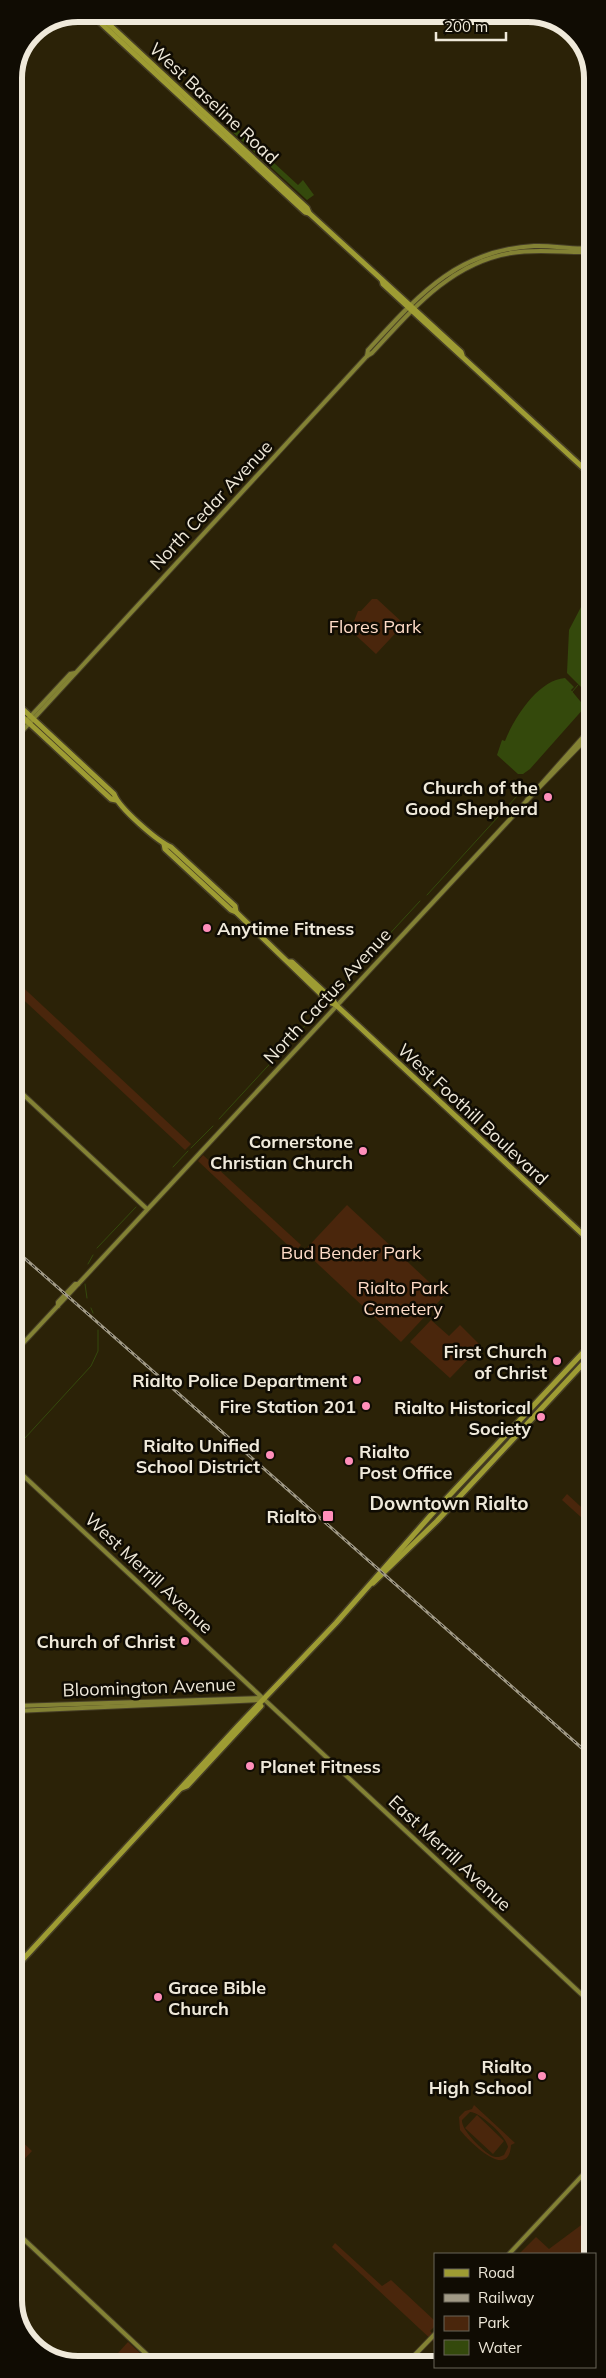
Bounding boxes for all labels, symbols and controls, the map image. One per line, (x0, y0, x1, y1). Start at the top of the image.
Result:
scale bar (436, 10, 506, 42)
text: 200 m (444, 17, 488, 36)
street label: West Baseline Road (145, 37, 283, 169)
street label: North Cedar Avenue (145, 435, 277, 575)
park label: Flores Park (329, 615, 422, 638)
place label: Church of the Good Shepherd (405, 776, 538, 820)
marker: Church of the Good Shepherd (542, 791, 554, 803)
place label: Anytime Fitness (217, 917, 354, 940)
marker: Anytime Fitness (201, 922, 213, 934)
street label: North Cactus Avenue (258, 923, 396, 1069)
street label: West Foothill Boulevard (393, 1038, 553, 1190)
place label: Cornerstone Christian Church (210, 1130, 353, 1174)
marker: Cornerstone Christian Church (357, 1145, 369, 1157)
park label: Bud Bender Park (281, 1241, 422, 1264)
park label: Rialto Park Cemetery (358, 1276, 449, 1320)
place label: First Church of Christ (444, 1340, 547, 1384)
marker: First Church of Christ (551, 1355, 563, 1367)
place label: Rialto Police Department (132, 1369, 347, 1392)
marker: Rialto Police Department (351, 1374, 363, 1386)
place label: Fire Station 201 (219, 1395, 356, 1418)
place label: Rialto Historical Society (394, 1396, 531, 1440)
marker: Fire Station 201 (360, 1400, 372, 1412)
marker: Rialto Historical Society (535, 1411, 547, 1423)
place label: Rialto Unified School District (136, 1434, 260, 1478)
place label: Rialto Post Office (359, 1440, 452, 1484)
marker: Rialto Unified School District (264, 1449, 276, 1461)
marker: Rialto Post Office (343, 1455, 355, 1467)
district label: Downtown Rialto (370, 1491, 528, 1515)
place label: Rialto (266, 1505, 317, 1528)
street label: West Merrill Avenue (80, 1508, 218, 1638)
marker: Rialto (321, 1509, 335, 1523)
place label: Church of Christ (36, 1630, 175, 1653)
marker: Church of Christ (179, 1635, 191, 1647)
street label: Bloomington Avenue (62, 1672, 236, 1702)
place label: Planet Fitness (260, 1755, 381, 1778)
marker: Planet Fitness (244, 1760, 256, 1772)
street label: East Merrill Avenue (384, 1790, 516, 1916)
place label: Grace Bible Church (168, 1976, 266, 2020)
marker: Grace Bible Church (152, 1991, 164, 2003)
place label: Rialto High School (429, 2055, 532, 2099)
marker: Rialto High School (536, 2070, 548, 2082)
legend (434, 2253, 596, 2368)
text: Road (478, 2263, 515, 2282)
text: Railway (478, 2288, 534, 2307)
text: Park (478, 2313, 510, 2332)
text: Water (478, 2338, 522, 2357)

